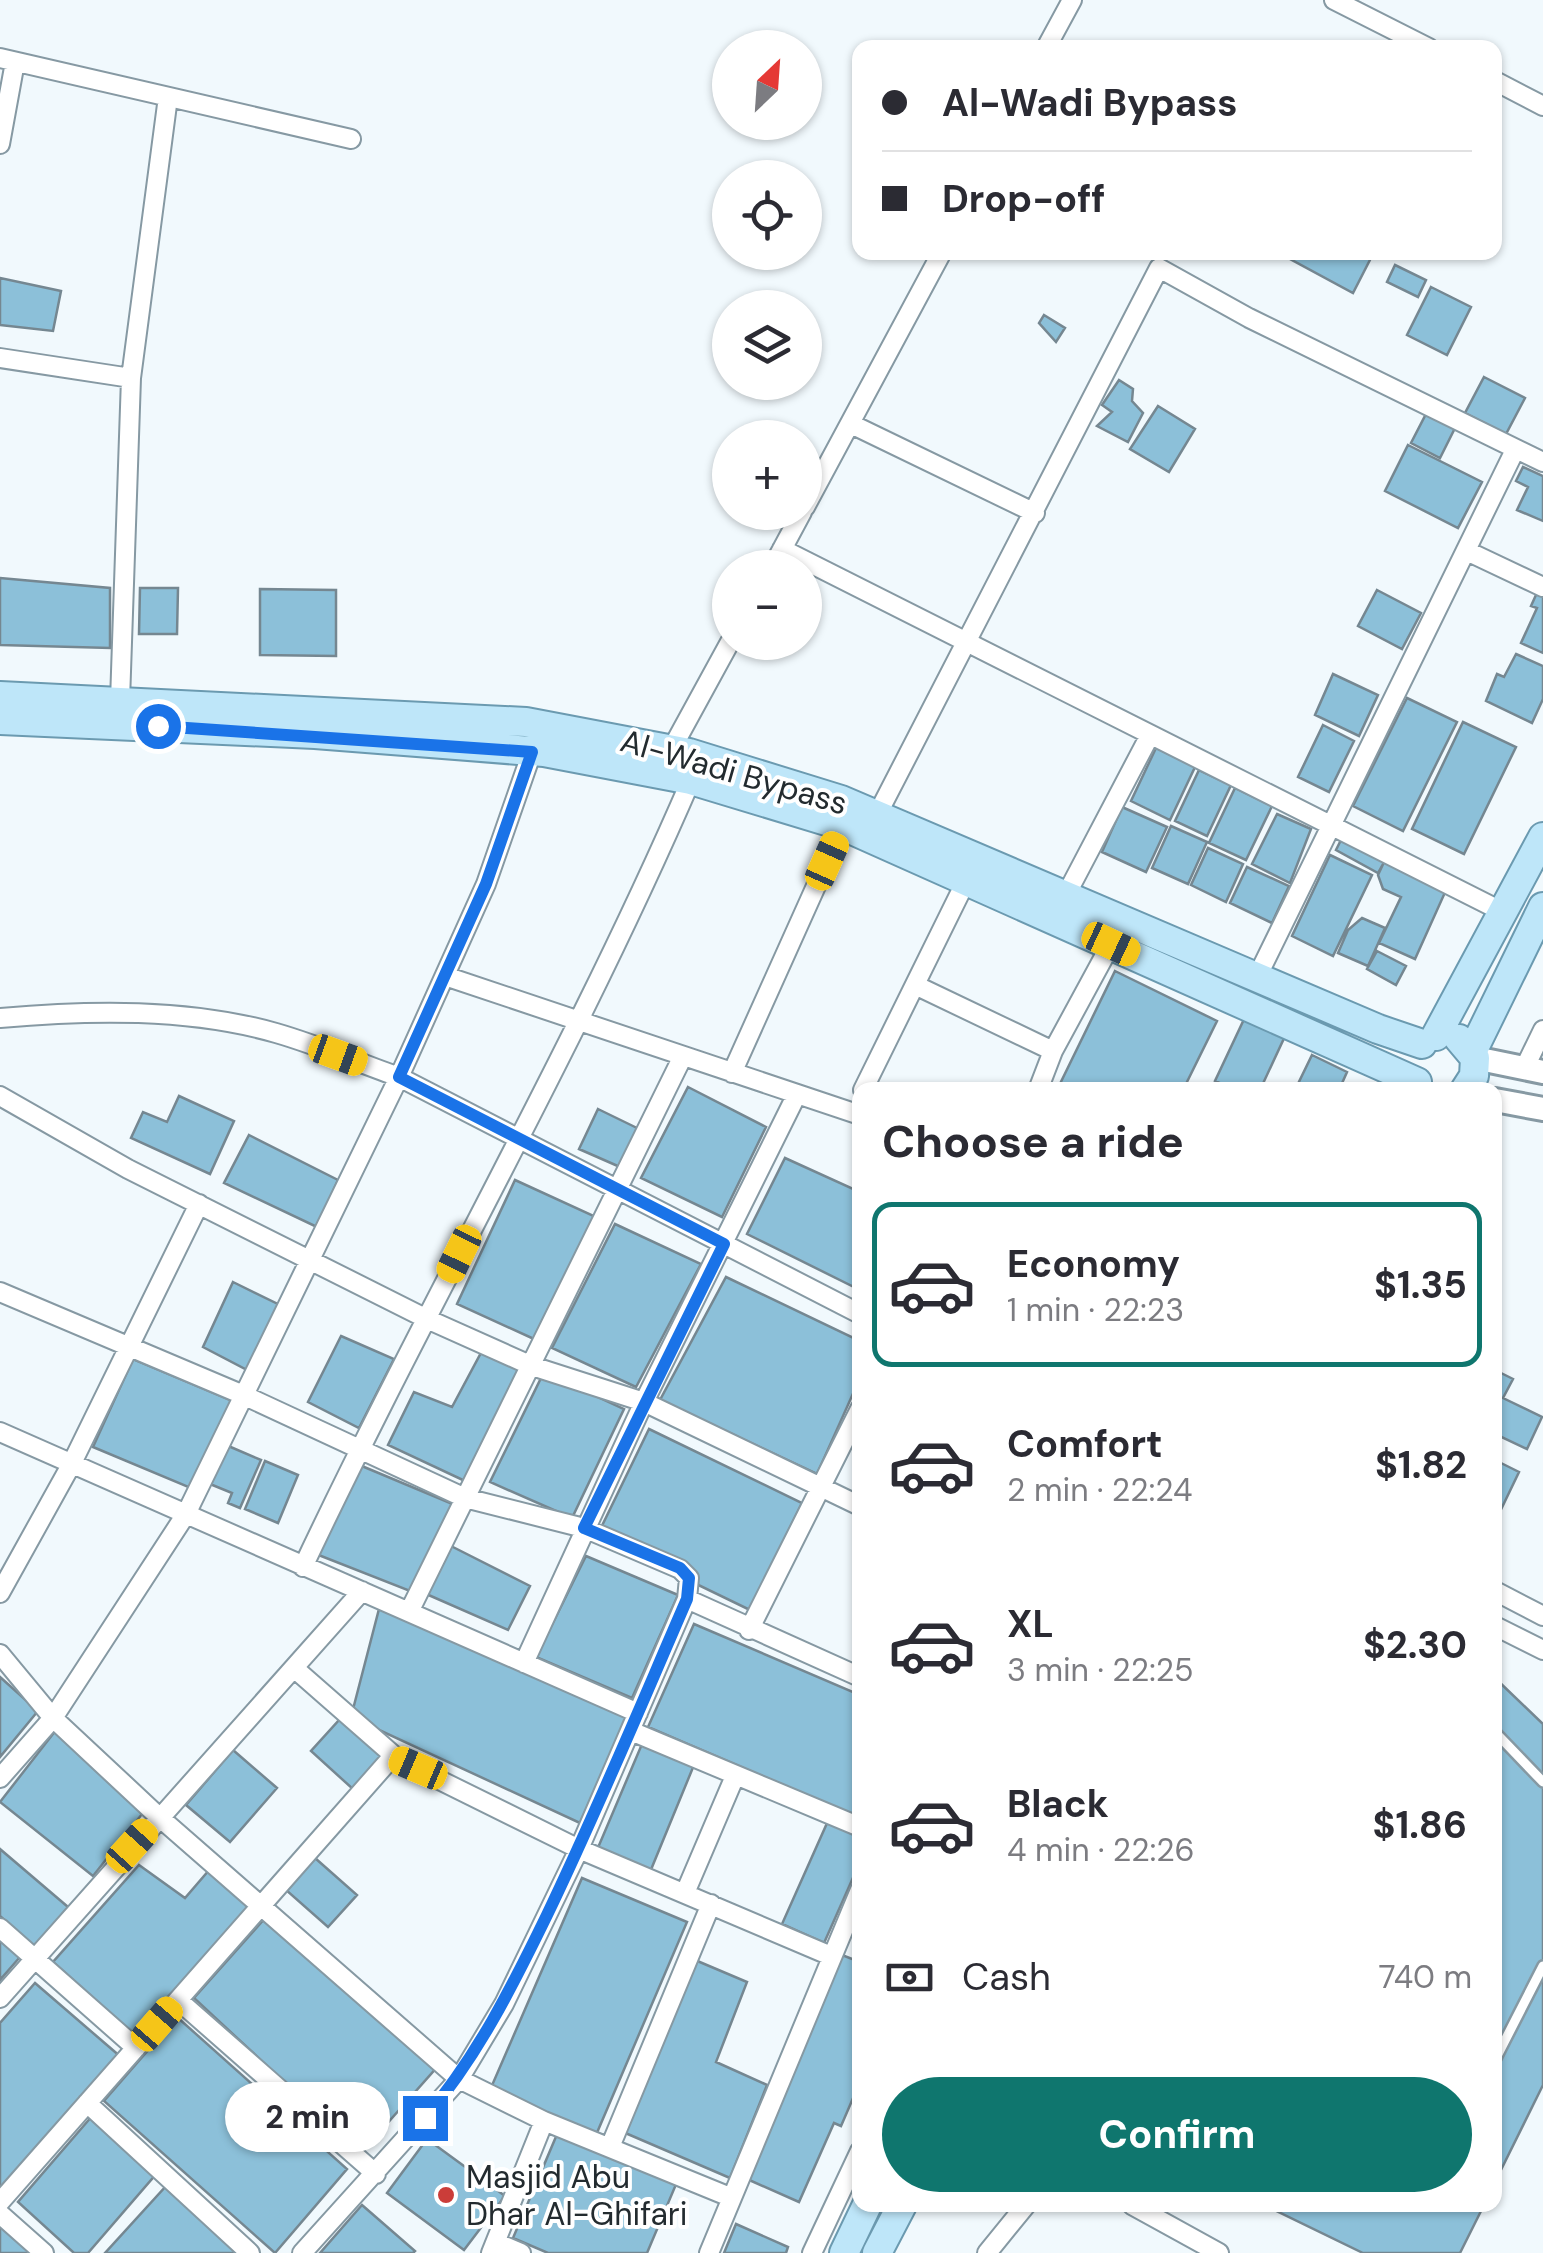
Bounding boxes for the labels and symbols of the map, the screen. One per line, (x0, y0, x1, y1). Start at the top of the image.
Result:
north arrow (712, 30, 822, 140)
route start (136, 704, 181, 749)
street label: Al-Wadi Bypass (616, 720, 852, 824)
car (801, 827, 853, 895)
car (1077, 918, 1145, 970)
car (305, 1031, 371, 1079)
car (432, 1220, 486, 1288)
car (385, 1742, 451, 1794)
car (101, 1814, 163, 1878)
car (126, 1992, 188, 2056)
callout: 2 min (225, 2083, 390, 2153)
route end (403, 2096, 448, 2141)
place label: Masjid Abu Dhar Al-Ghifari (466, 2156, 687, 2235)
marker: Masjid Abu Dhar Al-Ghifari (435, 2184, 457, 2206)

